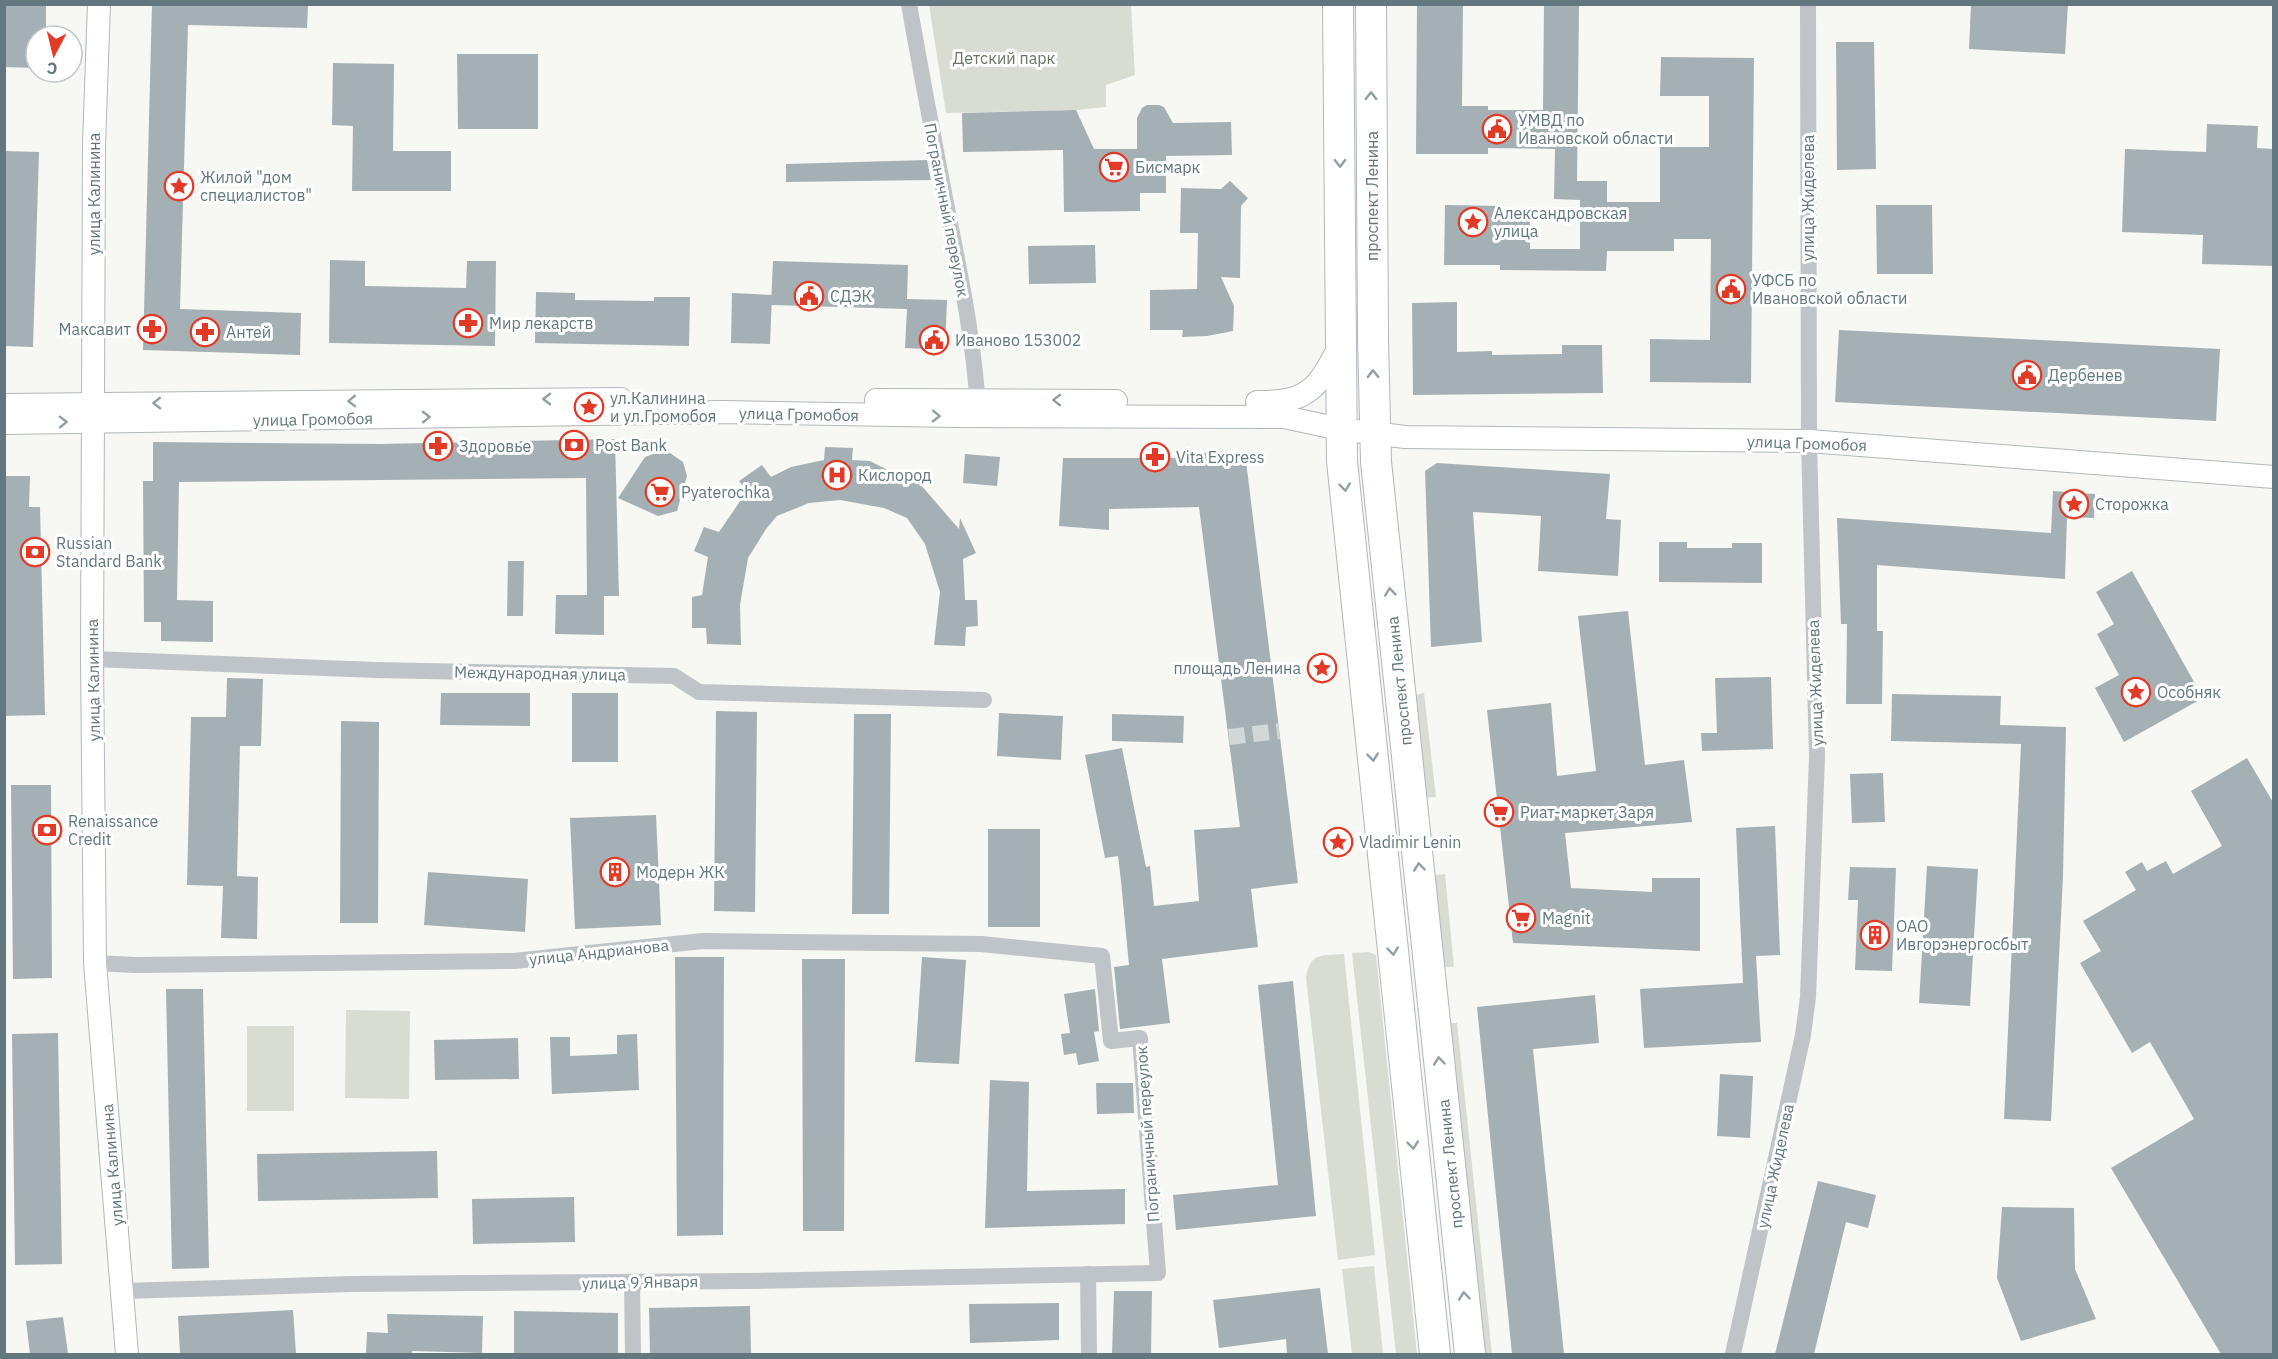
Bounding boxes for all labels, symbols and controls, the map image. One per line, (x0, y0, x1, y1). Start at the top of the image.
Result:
north arrow (24, 24, 84, 84)
park label: Детский парк (953, 48, 1056, 68)
text: С (46, 58, 59, 79)
one-way arrow (1365, 91, 1377, 100)
place label: УМВД по Ивановской области (1518, 110, 1673, 148)
public building icon: УМВД по Ивановской области (1481, 113, 1513, 145)
street label: Пограничный переулок (920, 121, 974, 299)
street label: проспект Ленина (1362, 131, 1382, 261)
street label: улица Калинина (84, 132, 104, 255)
street label: улица Жиделева (1798, 134, 1818, 261)
supermarket icon: Бисмарк (1098, 151, 1130, 183)
place label: Бисмарк (1135, 157, 1201, 177)
one-way arrow (1333, 158, 1346, 167)
place label: Жилой "дом специалистов" (200, 167, 312, 205)
place icon: Жилой "дом специалистов" (163, 170, 195, 202)
place label: Александровская улица (1494, 203, 1627, 241)
place icon: Александровская улица (1457, 206, 1489, 238)
place label: УФСБ по Ивановской области (1752, 270, 1907, 308)
public building icon: УФСБ по Ивановской области (1715, 273, 1747, 305)
public building icon: СДЭК (793, 280, 825, 312)
place label: СДЭК (830, 286, 872, 306)
pharmacy icon: Мир лекарств (452, 307, 484, 339)
pharmacy icon: Максавит (136, 313, 168, 345)
place label: Мир лекарств (489, 313, 593, 333)
pharmacy icon: Антей (189, 316, 221, 348)
place label: Максавит (58, 319, 131, 339)
place label: Антей (226, 322, 271, 342)
public building icon: Иваново 153002 (918, 324, 950, 356)
place label: Иваново 153002 (955, 330, 1081, 350)
public building icon: Дербенев (2011, 359, 2043, 391)
place label: Дербенев (2048, 365, 2123, 385)
one-way arrow (1367, 370, 1379, 379)
place label: ул.Калинина и ул.Громобоя (610, 388, 716, 426)
place icon: ул.Калинина и ул.Громобоя (573, 391, 605, 423)
one-way arrow (542, 393, 551, 405)
one-way arrow (1052, 394, 1061, 406)
one-way arrow (347, 395, 356, 407)
one-way arrow (152, 397, 161, 409)
street label: улица Громобоя (739, 403, 859, 425)
street label: улица Громобоя (253, 408, 373, 430)
one-way arrow (931, 410, 940, 422)
one-way arrow (421, 411, 430, 424)
one-way arrow (58, 416, 67, 428)
bank icon: Post Bank (558, 429, 590, 461)
pharmacy icon: Здоровье (422, 430, 454, 462)
street label: улица Громобоя (1747, 431, 1867, 455)
place label: Post Bank (595, 435, 667, 455)
place label: Здоровье (459, 436, 531, 456)
pharmacy icon: Vita Express (1139, 441, 1171, 473)
place label: Vita Express (1176, 447, 1264, 467)
hospital icon: Кислород (821, 459, 853, 491)
place label: Кислород (858, 465, 932, 485)
supermarket icon: Pyaterochka (644, 476, 676, 508)
place label: Pyaterochka (681, 482, 771, 502)
one-way arrow (1338, 483, 1351, 492)
place icon: Сторожка (2058, 488, 2090, 520)
place label: Сторожка (2095, 494, 2169, 514)
place label: Russian Standard Bank (56, 533, 162, 571)
bank icon: Russian Standard Bank (19, 536, 51, 568)
one-way arrow (1384, 587, 1397, 596)
street label: проспект Ленина (1382, 615, 1416, 747)
street label: улица Калинина (82, 618, 104, 741)
street label: улица Жиделева (1803, 619, 1827, 747)
place icon: площадь Ленина (1306, 652, 1338, 684)
place label: площадь Ленина (1174, 658, 1301, 678)
street label: Международная улица (454, 662, 627, 685)
place icon: Особняк (2120, 676, 2152, 708)
place label: Особняк (2157, 682, 2221, 702)
one-way arrow (1366, 753, 1379, 762)
supermarket icon: Риат-маркет Заря (1483, 796, 1515, 828)
place label: Риат-маркет Заря (1520, 802, 1654, 822)
place label: Renaissance Credit (68, 811, 158, 849)
bank icon: Renaissance Credit (31, 814, 63, 846)
place icon: Vladimir Lenin (1322, 826, 1354, 858)
place label: Vladimir Lenin (1359, 832, 1461, 852)
building icon: Модерн ЖК (599, 856, 631, 888)
place label: Модерн ЖК (636, 862, 725, 882)
one-way arrow (1413, 862, 1426, 871)
supermarket icon: Magnit (1505, 902, 1537, 934)
place label: Magnit (1542, 908, 1591, 928)
place label: ОАО Ивгорэнергосбыт (1896, 916, 2029, 954)
building icon: ОАО Ивгорэнергосбыт (1859, 919, 1891, 951)
street label: улица Андрианова (528, 935, 670, 969)
one-way arrow (1386, 947, 1399, 956)
street label: Пограничный переулок (1131, 1045, 1163, 1223)
one-way arrow (1433, 1056, 1446, 1065)
street label: проспект Ленина (1433, 1098, 1467, 1230)
street label: улица Жиделева (1752, 1102, 1798, 1230)
street label: улица Калинина (97, 1103, 127, 1227)
one-way arrow (1406, 1140, 1419, 1150)
street label: улица 9 Января (582, 1271, 698, 1293)
one-way arrow (1458, 1292, 1471, 1301)

